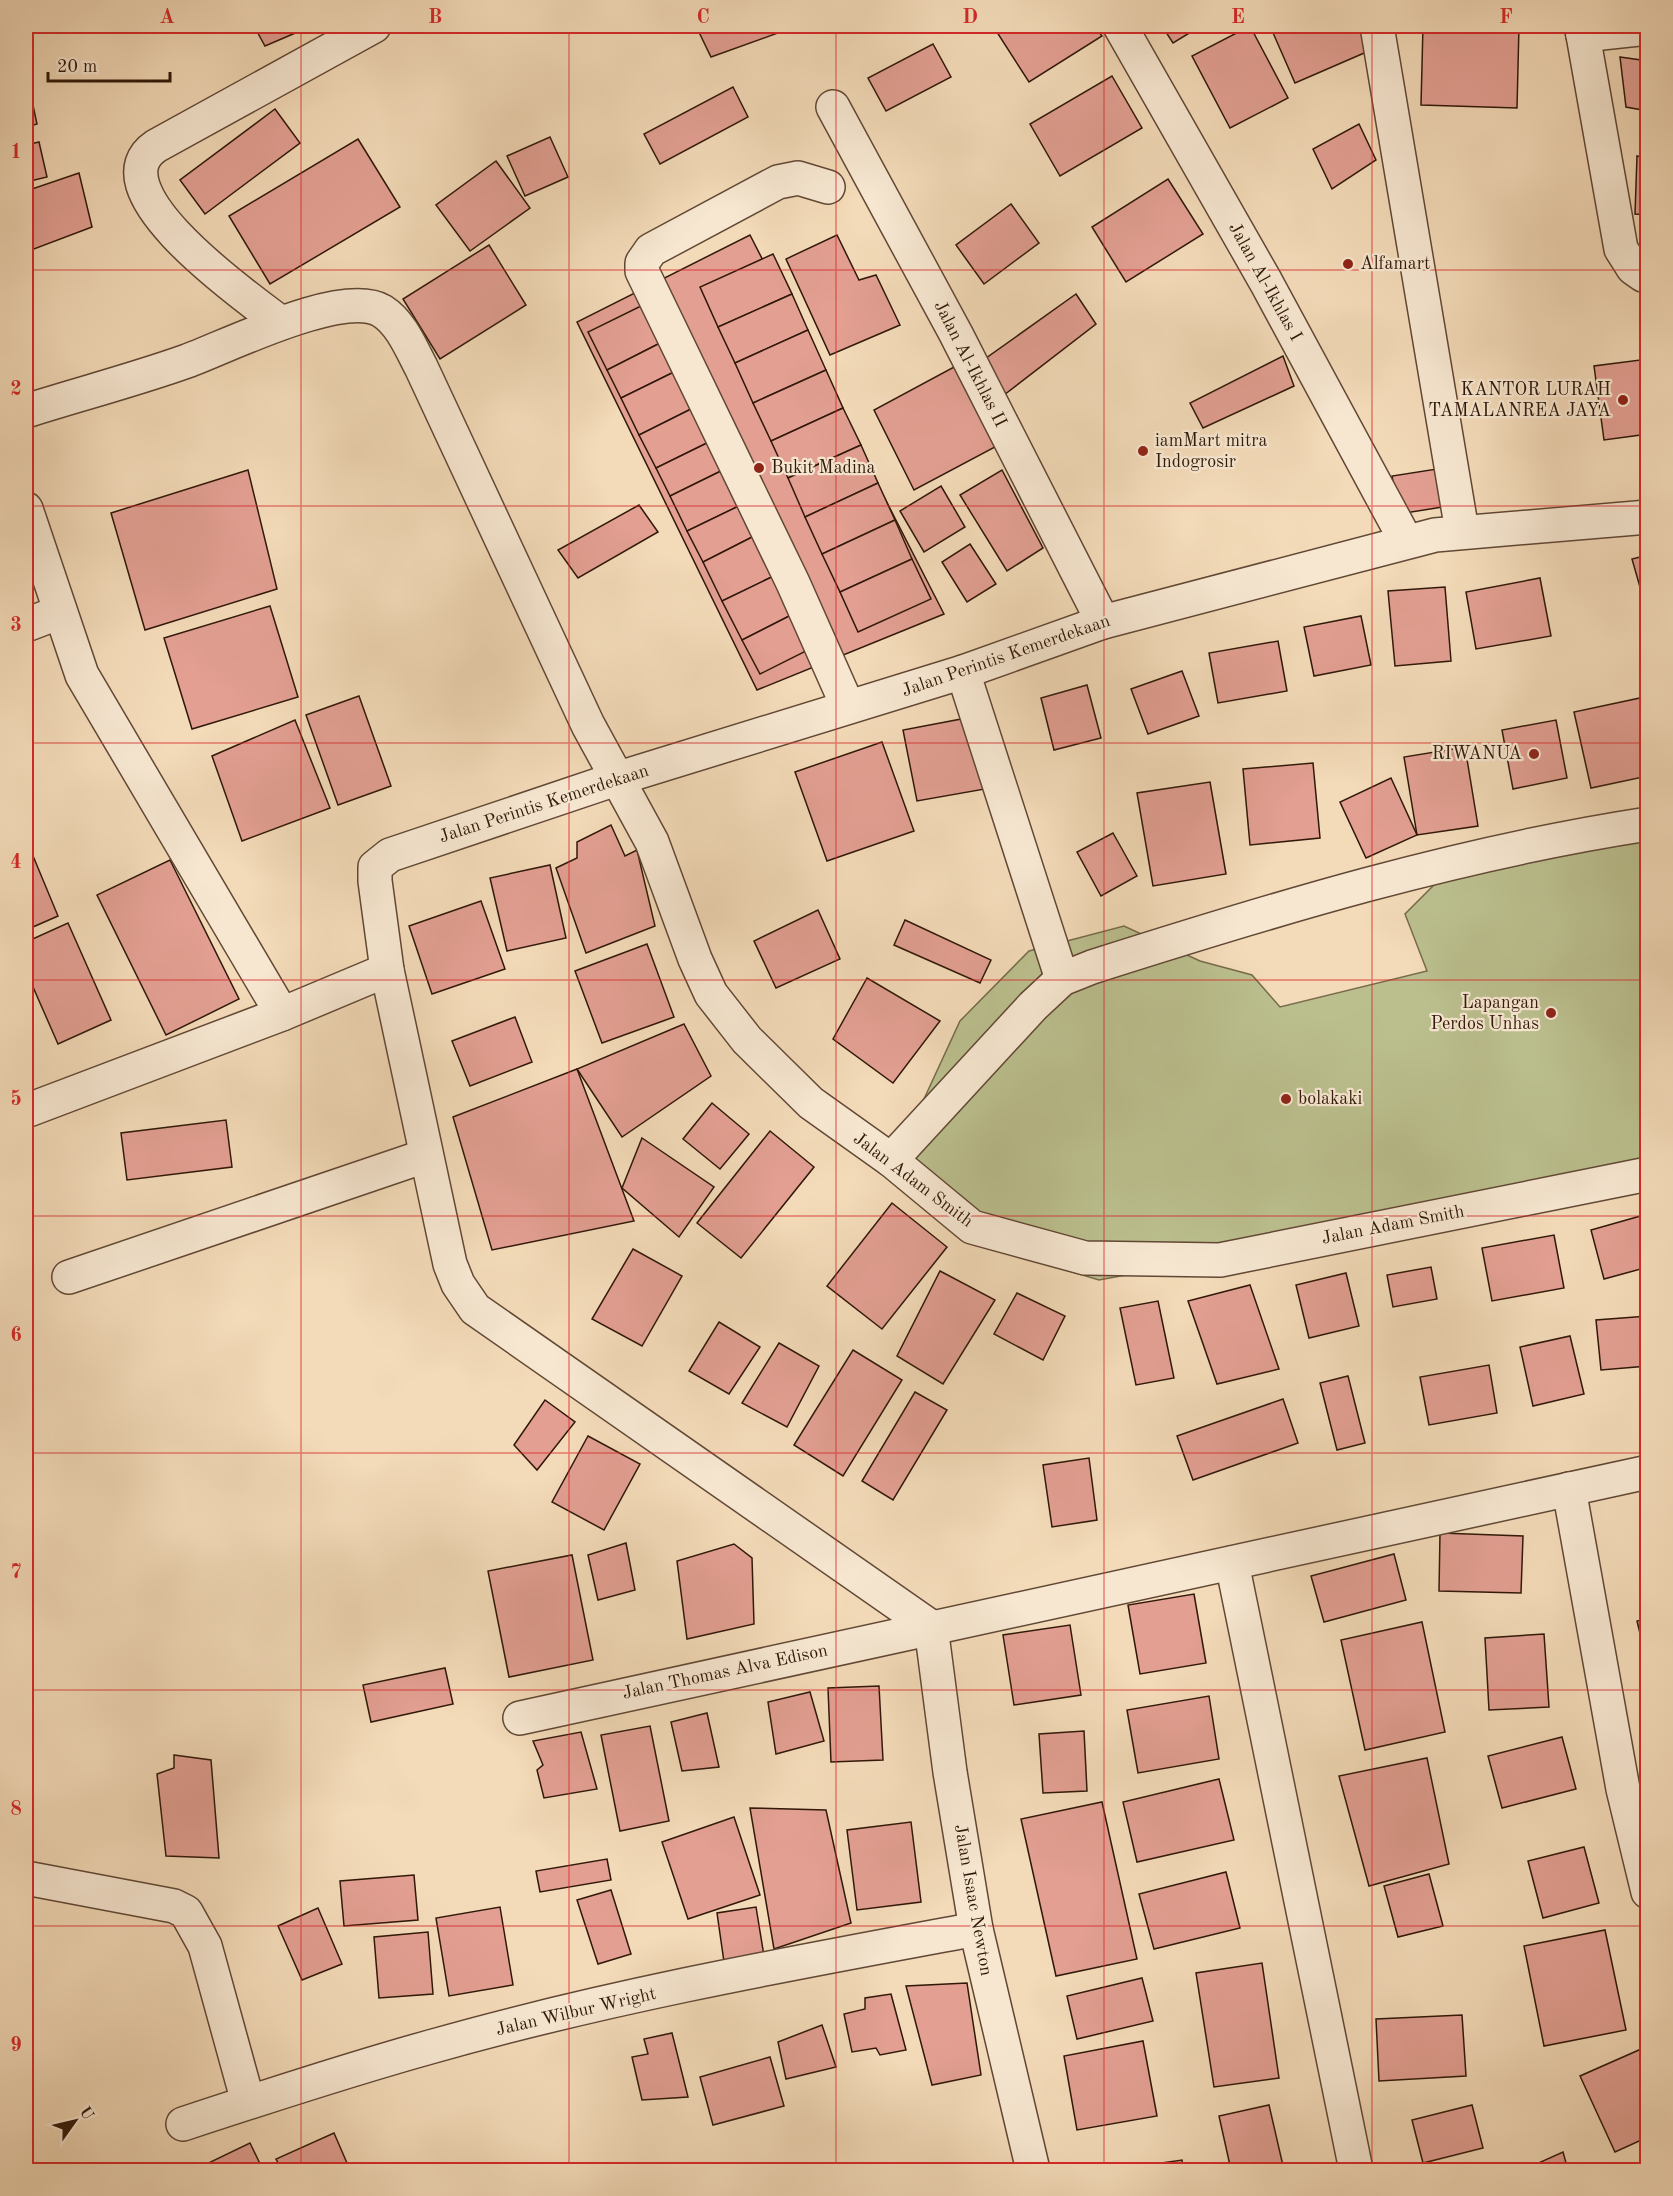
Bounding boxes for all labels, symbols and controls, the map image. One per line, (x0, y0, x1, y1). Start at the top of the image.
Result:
text: A (159, 8, 175, 28)
text: B (428, 8, 442, 28)
text: C (696, 8, 710, 28)
text: D (962, 8, 978, 28)
text: E (1231, 8, 1245, 28)
text: F (1499, 8, 1513, 28)
scale bar (48, 45, 170, 83)
text: 20 m (57, 58, 97, 76)
text: 1 (10, 143, 22, 163)
street label: Jalan Al-Ikhlas I (1225, 220, 1305, 344)
place label: Alfamart (1360, 255, 1430, 273)
marker: Alfamart (1341, 257, 1355, 271)
street label: Jalan Al-Ikhlas II (930, 298, 1010, 430)
text: 2 (10, 380, 22, 400)
place label: KANTOR LURAH TAMALANREA JAYA (1428, 381, 1611, 420)
marker: KANTOR LURAH TAMALANREA JAYA (1616, 393, 1630, 407)
place label: iamMart mitra Indogrosir (1155, 432, 1268, 471)
marker: iamMart mitra Indogrosir (1136, 444, 1150, 458)
place label: Bukit Madina (771, 459, 876, 477)
marker: Bukit Madina (752, 461, 766, 475)
street label: Jalan Perintis Kemerdekaan (900, 612, 1113, 700)
text: 3 (10, 616, 22, 636)
place label: RIWANUA (1432, 745, 1522, 763)
marker: RIWANUA (1527, 747, 1541, 761)
street label: Jalan Perintis Kemerdekaan (437, 762, 651, 846)
text: 4 (10, 853, 22, 873)
place label: Lapangan Perdos Unhas (1431, 994, 1539, 1033)
marker: Lapangan Perdos Unhas (1544, 1006, 1558, 1020)
text: 5 (10, 1089, 22, 1110)
place label: bolakaki (1298, 1090, 1363, 1108)
marker: bolakaki (1279, 1092, 1293, 1106)
street label: Jalan Adam Smith (850, 1129, 976, 1231)
street label: Jalan Adam Smith (1320, 1202, 1466, 1248)
text: 6 (10, 1326, 22, 1346)
text: 7 (10, 1563, 22, 1583)
street label: Jalan Thomas Alva Edison (621, 1641, 830, 1703)
text: 8 (10, 1800, 22, 1820)
street label: Jalan Isaac Newton (951, 1823, 995, 1978)
street label: Jalan Wilbur Wright (494, 1985, 658, 2039)
text: 9 (10, 2036, 22, 2056)
north arrow (45, 2091, 105, 2151)
text: U (76, 2104, 96, 2124)

